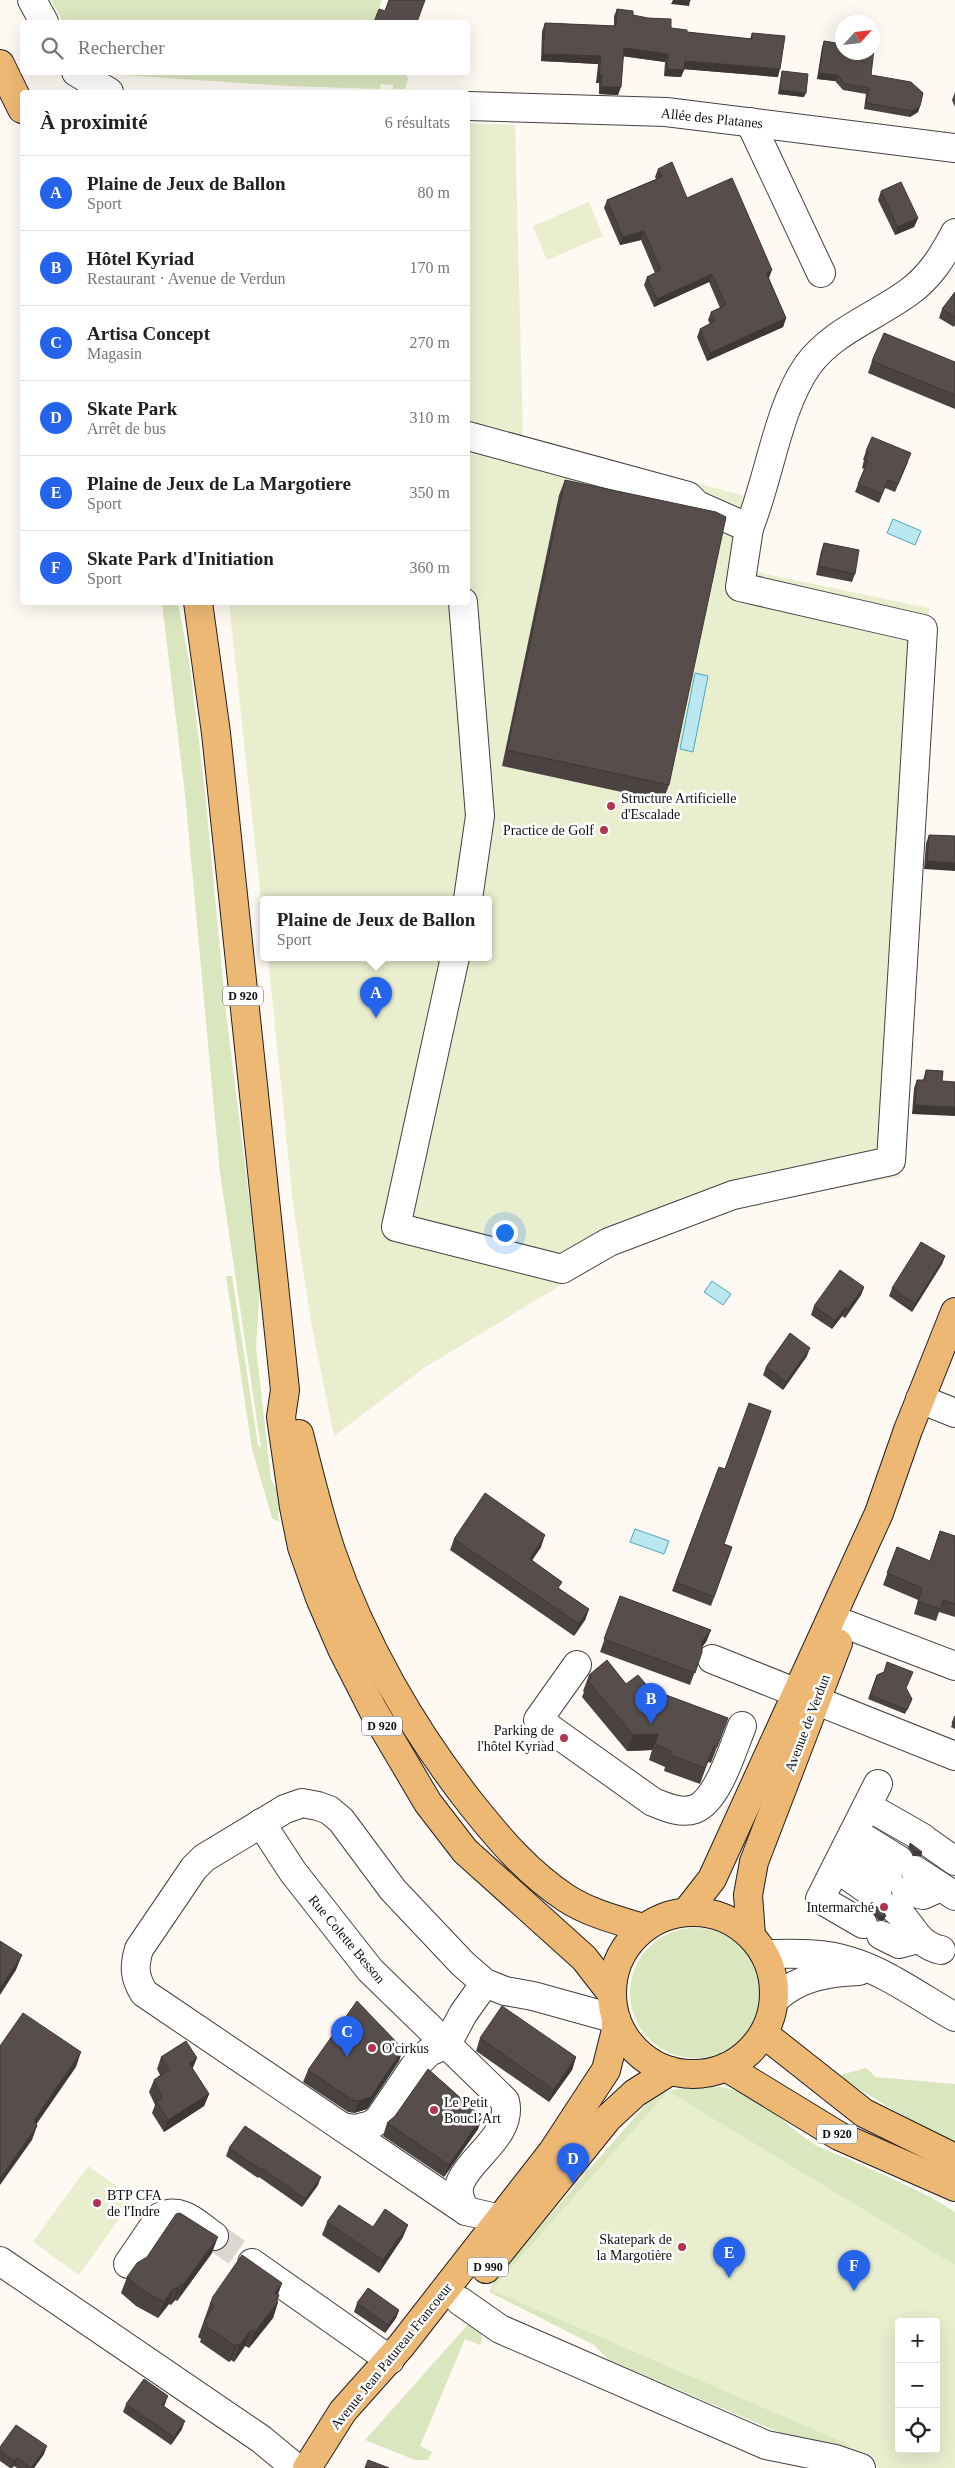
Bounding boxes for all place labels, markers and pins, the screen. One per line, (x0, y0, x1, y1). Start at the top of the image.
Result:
place label: Structure Artificielle d'Escalade (621, 791, 736, 822)
marker: Structure Artificielle d'Escalade (605, 800, 617, 812)
place label: Practice de Golf (503, 823, 594, 838)
marker: Practice de Golf (598, 824, 610, 836)
pin: A (360, 977, 392, 1018)
pin: B (635, 1683, 667, 1724)
place label: Parking de l'hôtel Kyriad (477, 1723, 554, 1754)
marker: Parking de l'hôtel Kyriad (558, 1732, 570, 1744)
place label: Intermarché (806, 1900, 874, 1915)
marker: Intermarché (878, 1901, 890, 1913)
pin: C (331, 2016, 363, 2057)
place label: O'cirkus (382, 2041, 429, 2056)
marker: O'cirkus (366, 2042, 378, 2054)
place label: Le Petit Boucl’Art (444, 2095, 501, 2126)
marker: Le Petit Boucl’Art (428, 2104, 440, 2116)
pin: D (557, 2143, 589, 2184)
place label: BTP CFA de l'Indre (107, 2188, 163, 2219)
marker: BTP CFA de l'Indre (91, 2197, 103, 2209)
place label: Skatepark de la Margotière (596, 2232, 672, 2263)
pin: E (713, 2237, 745, 2278)
marker: Skatepark de la Margotière (676, 2241, 688, 2253)
pin: F (838, 2250, 870, 2291)

